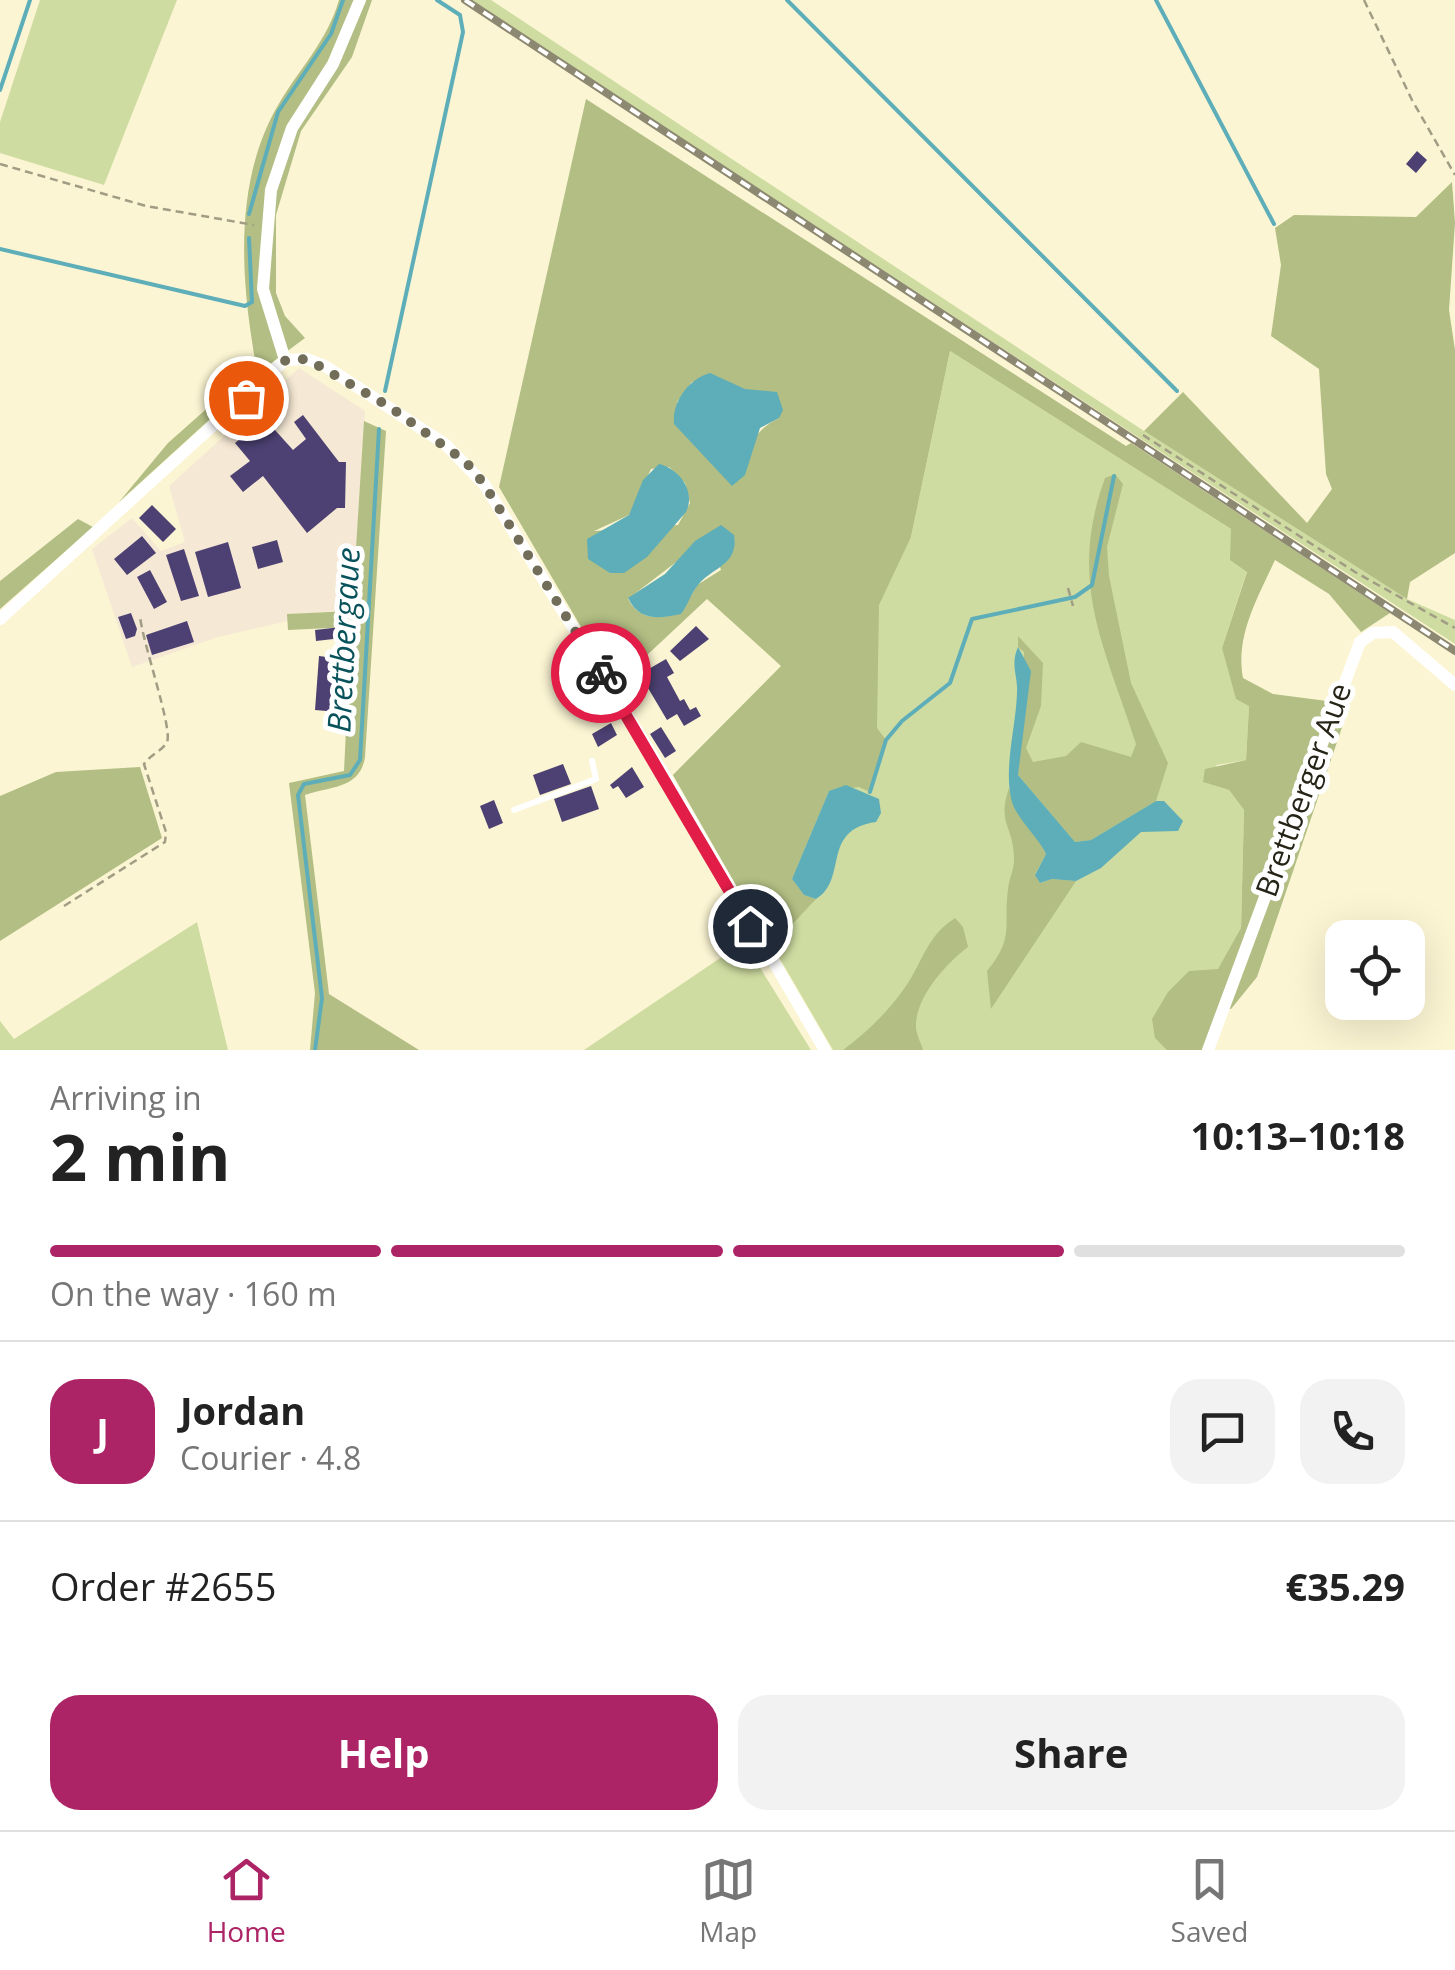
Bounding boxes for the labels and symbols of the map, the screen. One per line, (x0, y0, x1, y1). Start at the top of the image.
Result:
pin (204, 356, 289, 441)
water label: Brettbergaue (316, 546, 369, 733)
courier (551, 623, 651, 723)
street label: Brettberger Aue (1245, 677, 1360, 902)
pin (708, 884, 793, 969)

